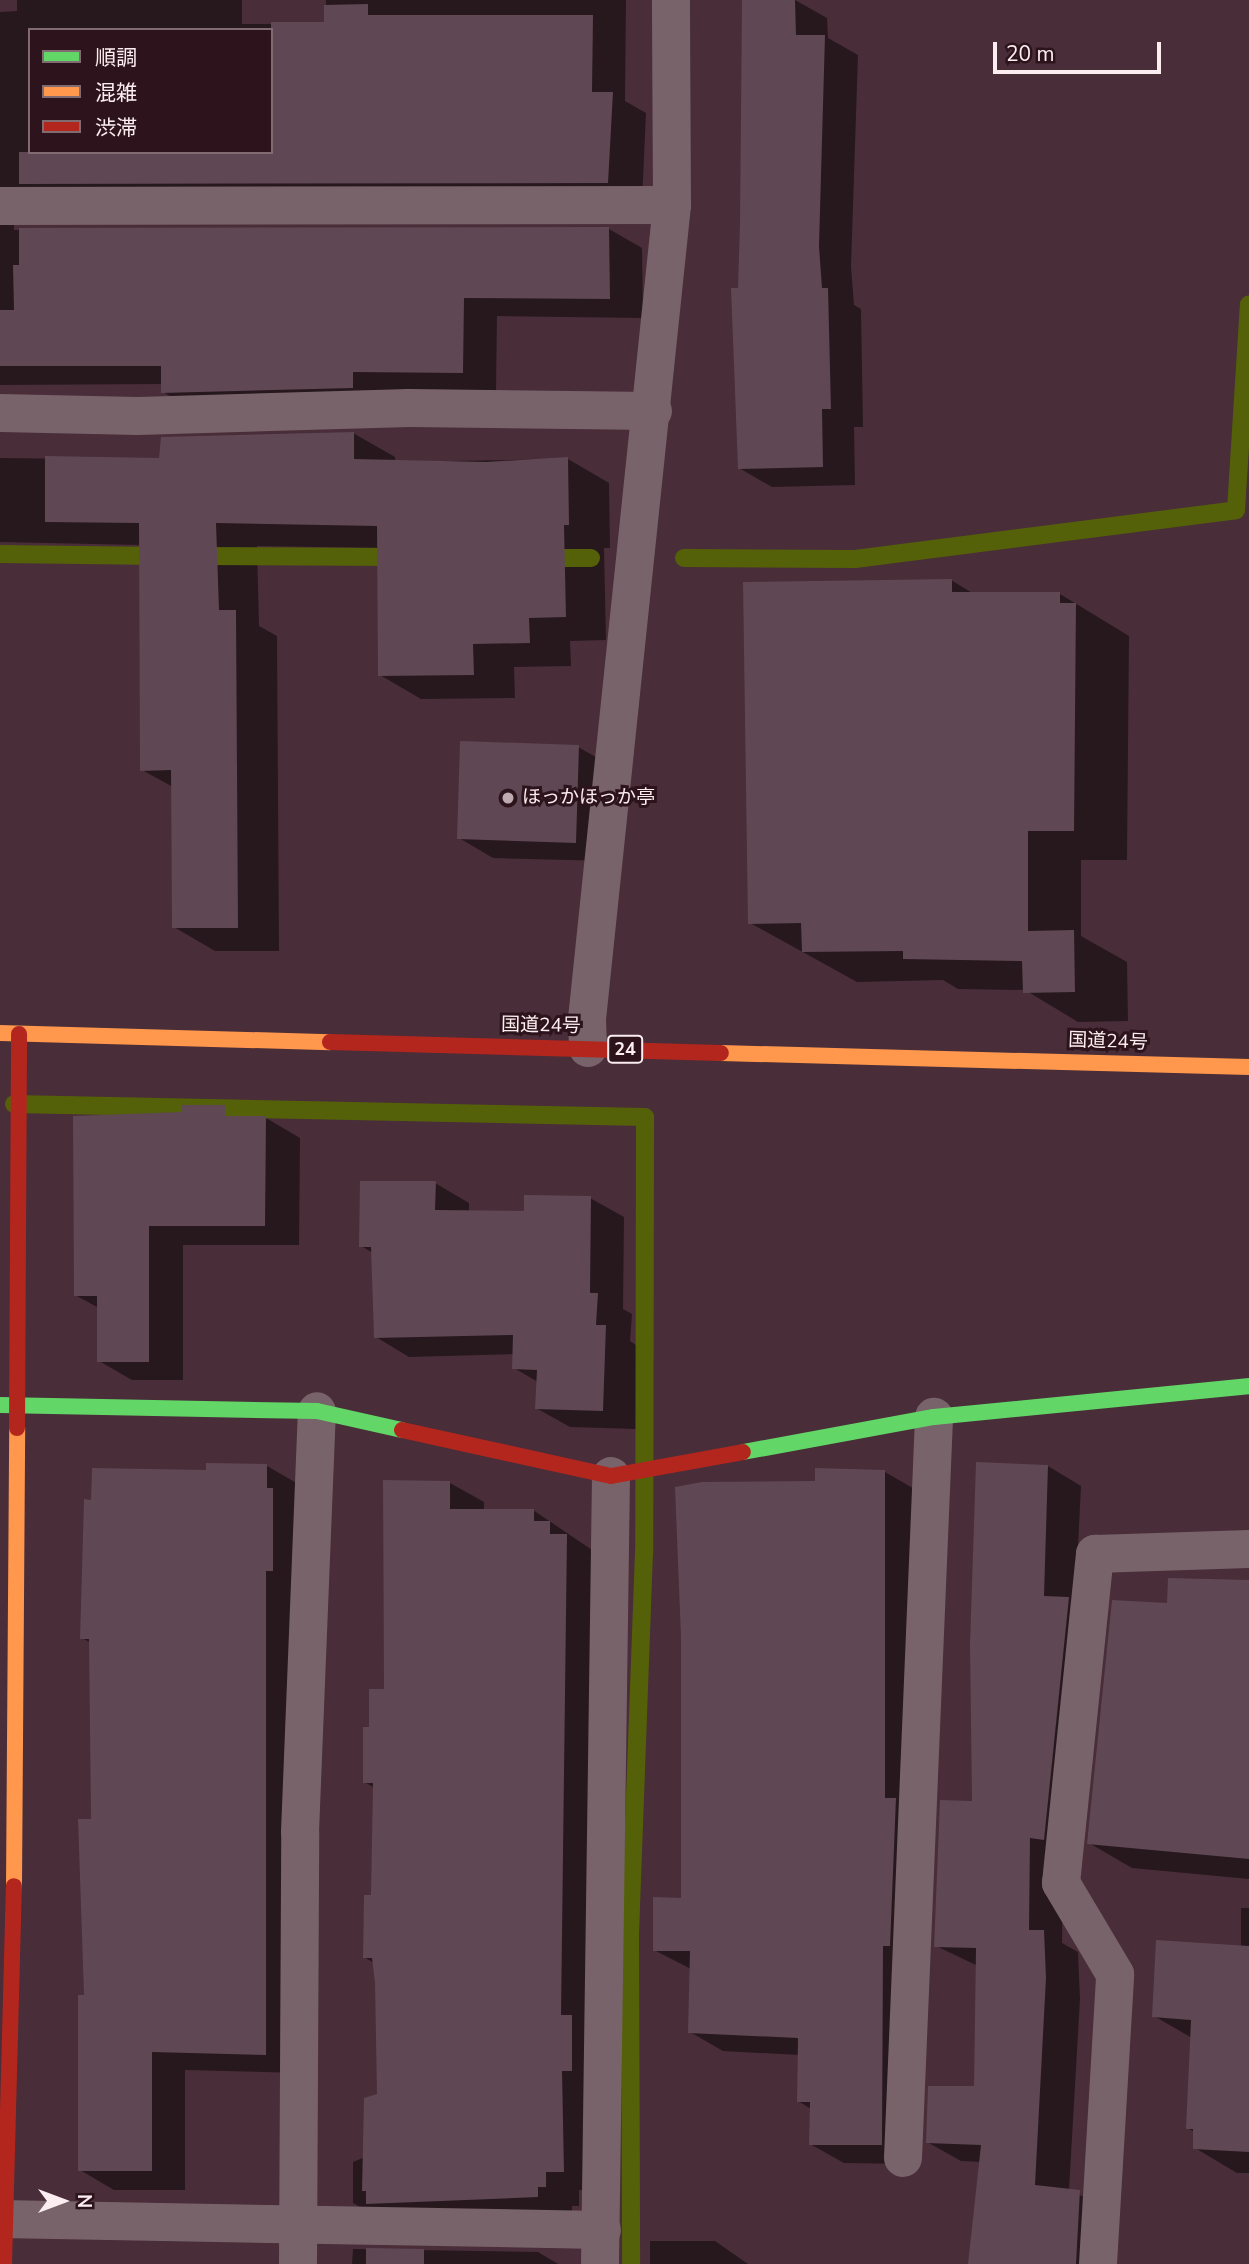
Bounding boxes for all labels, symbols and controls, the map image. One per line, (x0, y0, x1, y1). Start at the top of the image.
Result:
legend (28, 28, 273, 154)
scale bar (997, 28, 1165, 72)
text: 20 m (1006, 40, 1055, 68)
text: 順調 (95, 44, 137, 72)
text: 混雑 (95, 79, 137, 107)
text: 渋滞 (95, 114, 137, 142)
place label: ほっかほっか亭 (522, 787, 655, 809)
marker: ほっかほっか亭 (500, 790, 516, 806)
street label: 国道24号 (501, 1014, 581, 1038)
street label: 国道24号 (1068, 1029, 1148, 1055)
road number: 24 (606, 1034, 644, 1064)
north arrow (28, 2166, 98, 2236)
text: N (71, 2194, 97, 2208)

